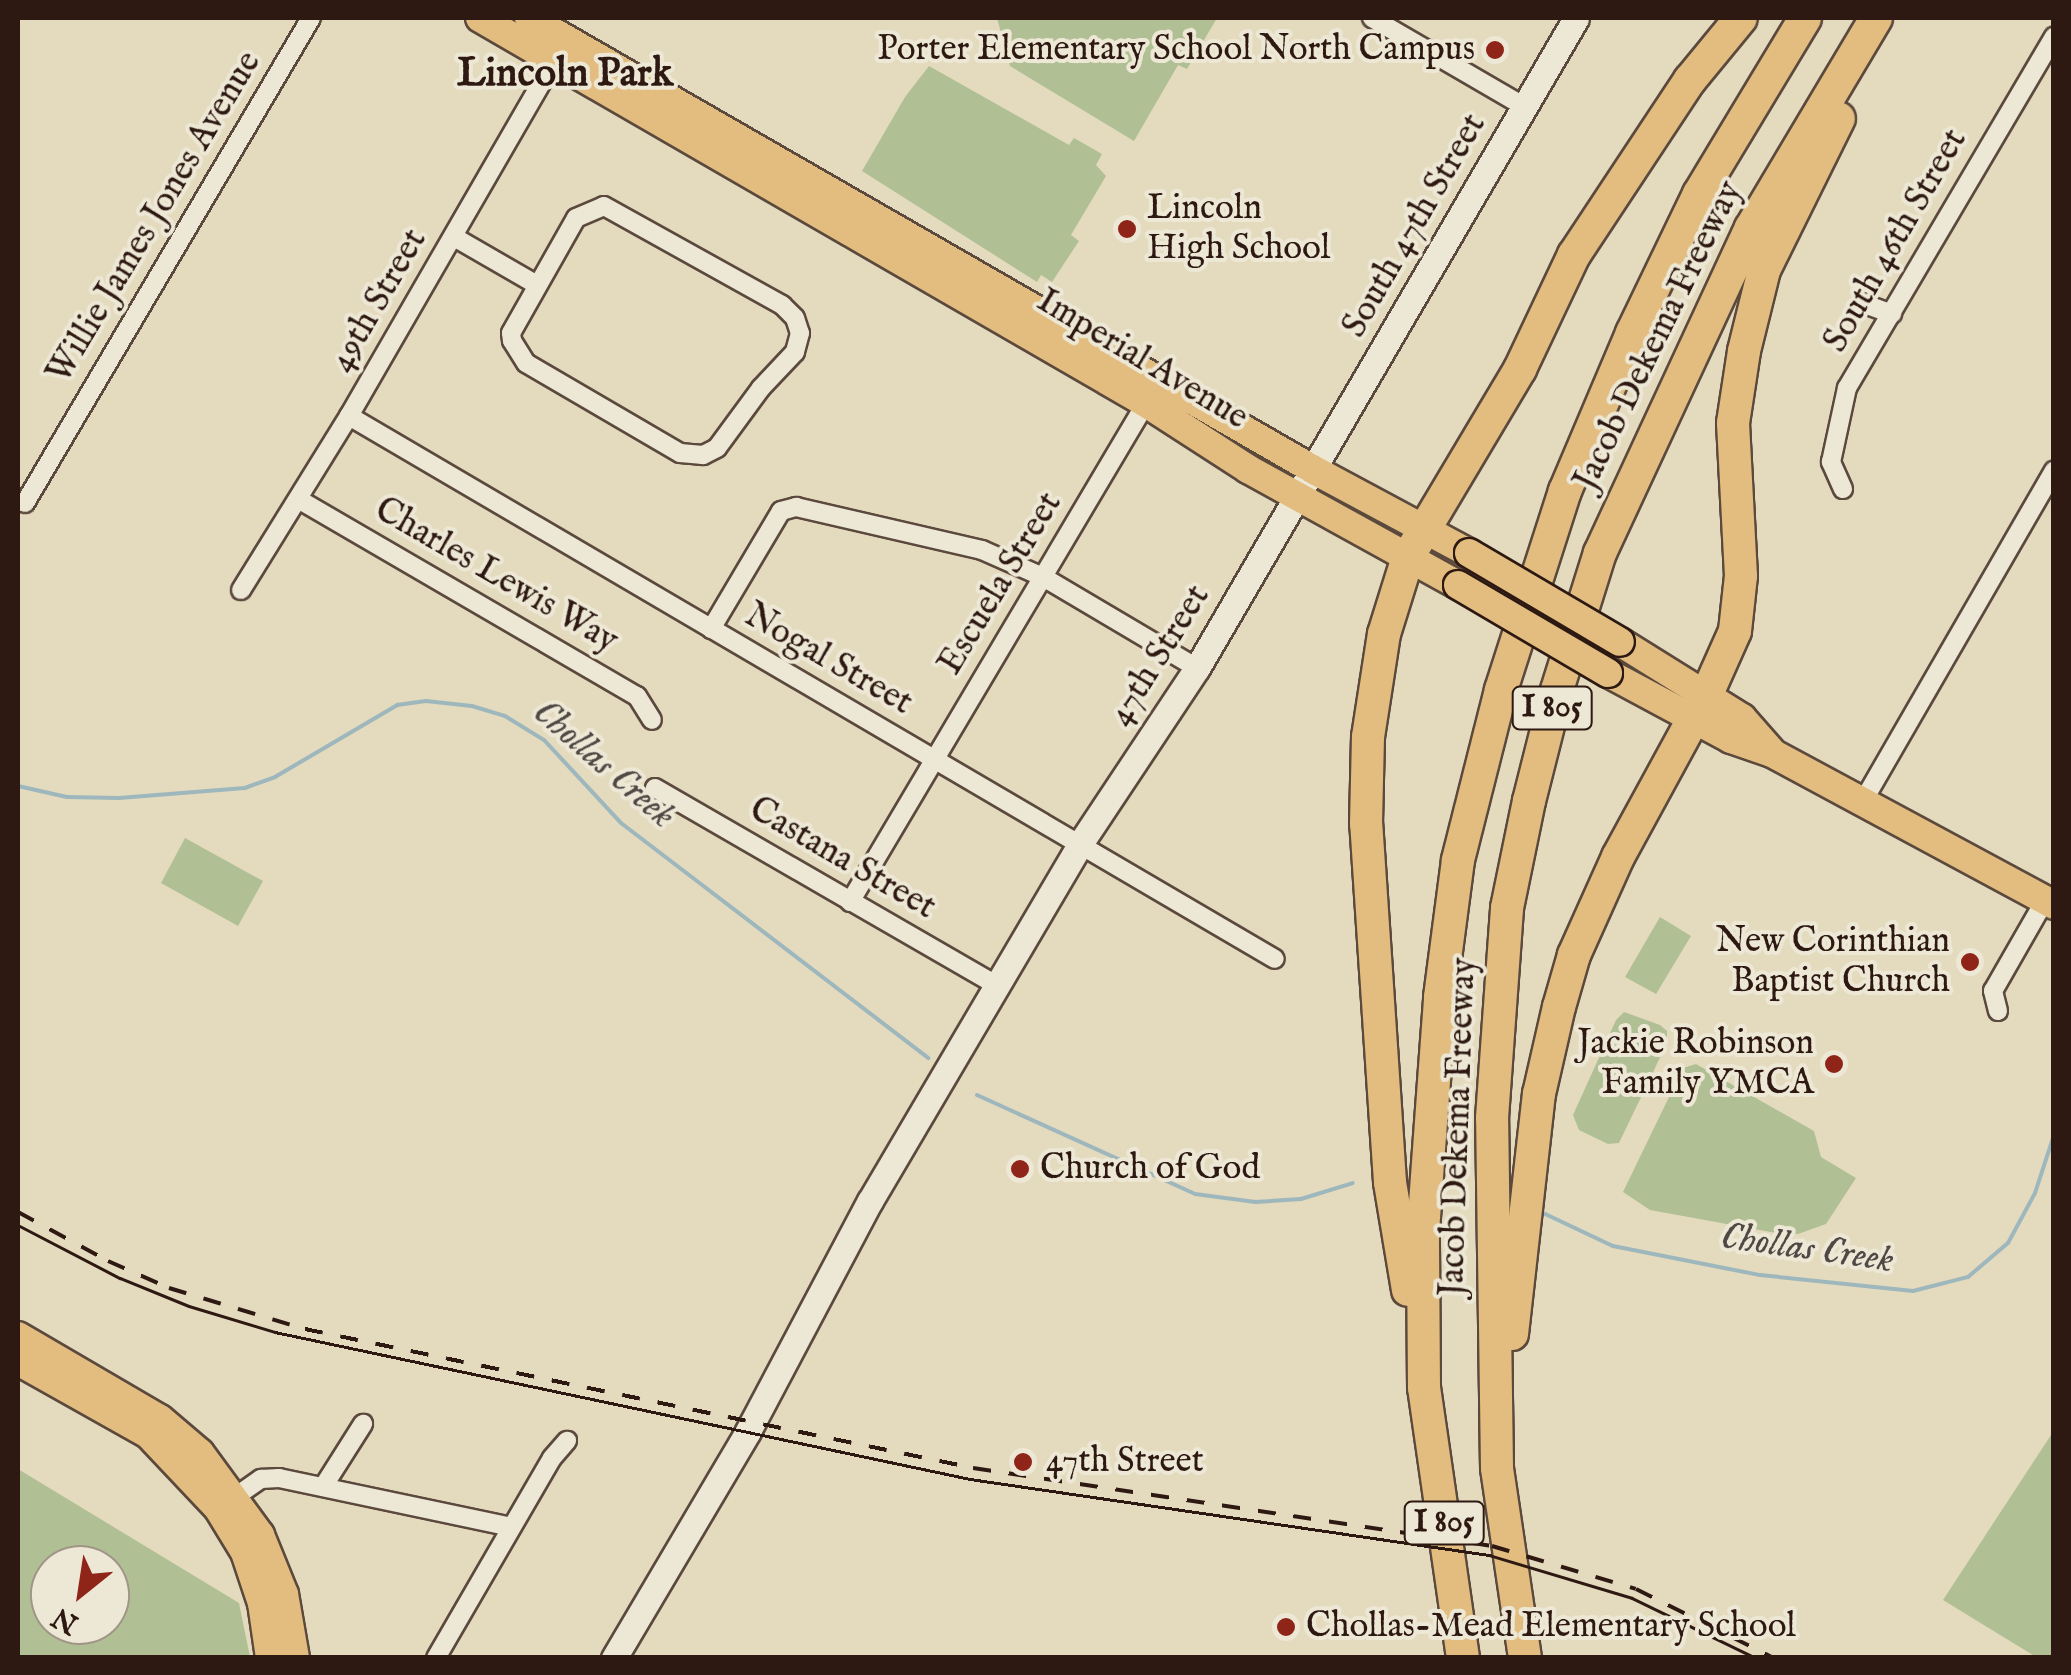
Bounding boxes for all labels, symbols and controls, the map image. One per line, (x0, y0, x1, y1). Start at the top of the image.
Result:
place label: Porter Elementary School North Campus (877, 29, 1475, 71)
marker: Porter Elementary School North Campus (1484, 39, 1506, 61)
street label: Willie James Jones Avenue (39, 44, 271, 392)
district label: Lincoln Park (457, 51, 673, 99)
street label: South 47th Street (1334, 107, 1496, 345)
street label: South 46th Street (1815, 122, 1977, 360)
street label: Jacob Dekema Freeway (1566, 174, 1752, 498)
place label: Lincoln High School (1147, 188, 1330, 270)
marker: Lincoln High School (1116, 218, 1138, 240)
street label: 49th Street (321, 222, 437, 380)
street label: Imperial Avenue (1029, 281, 1255, 439)
street label: Escuela Street (930, 485, 1072, 683)
street label: Charles Lewis Way (367, 489, 625, 663)
street label: 47th Street (1100, 578, 1220, 734)
street label: Nogal Street (737, 595, 919, 725)
road number: I 805 (1510, 681, 1594, 735)
water label: Chollas Creek (522, 691, 684, 839)
street label: Castana Street (741, 789, 943, 929)
place label: New Corinthian Baptist Church (1716, 921, 1950, 1003)
marker: New Corinthian Baptist Church (1959, 951, 1981, 973)
street label: Jacob Dekema Freeway (1432, 957, 1486, 1297)
place label: Jackie Robinson Family YMCA (1577, 1023, 1814, 1105)
marker: Jackie Robinson Family YMCA (1823, 1053, 1845, 1075)
place label: Church of God (1040, 1148, 1260, 1190)
marker: Church of God (1009, 1158, 1031, 1180)
water label: Chollas Creek (1718, 1215, 1896, 1285)
place label: 47th Street (1046, 1441, 1204, 1483)
marker: 47th Street (1010, 1449, 1036, 1475)
road number: I 805 (1402, 1496, 1486, 1550)
north arrow (30, 1545, 130, 1645)
text: N (47, 1598, 85, 1641)
place label: Chollas-Mead Elementary School (1306, 1606, 1796, 1648)
marker: Chollas-Mead Elementary School (1275, 1616, 1297, 1638)

